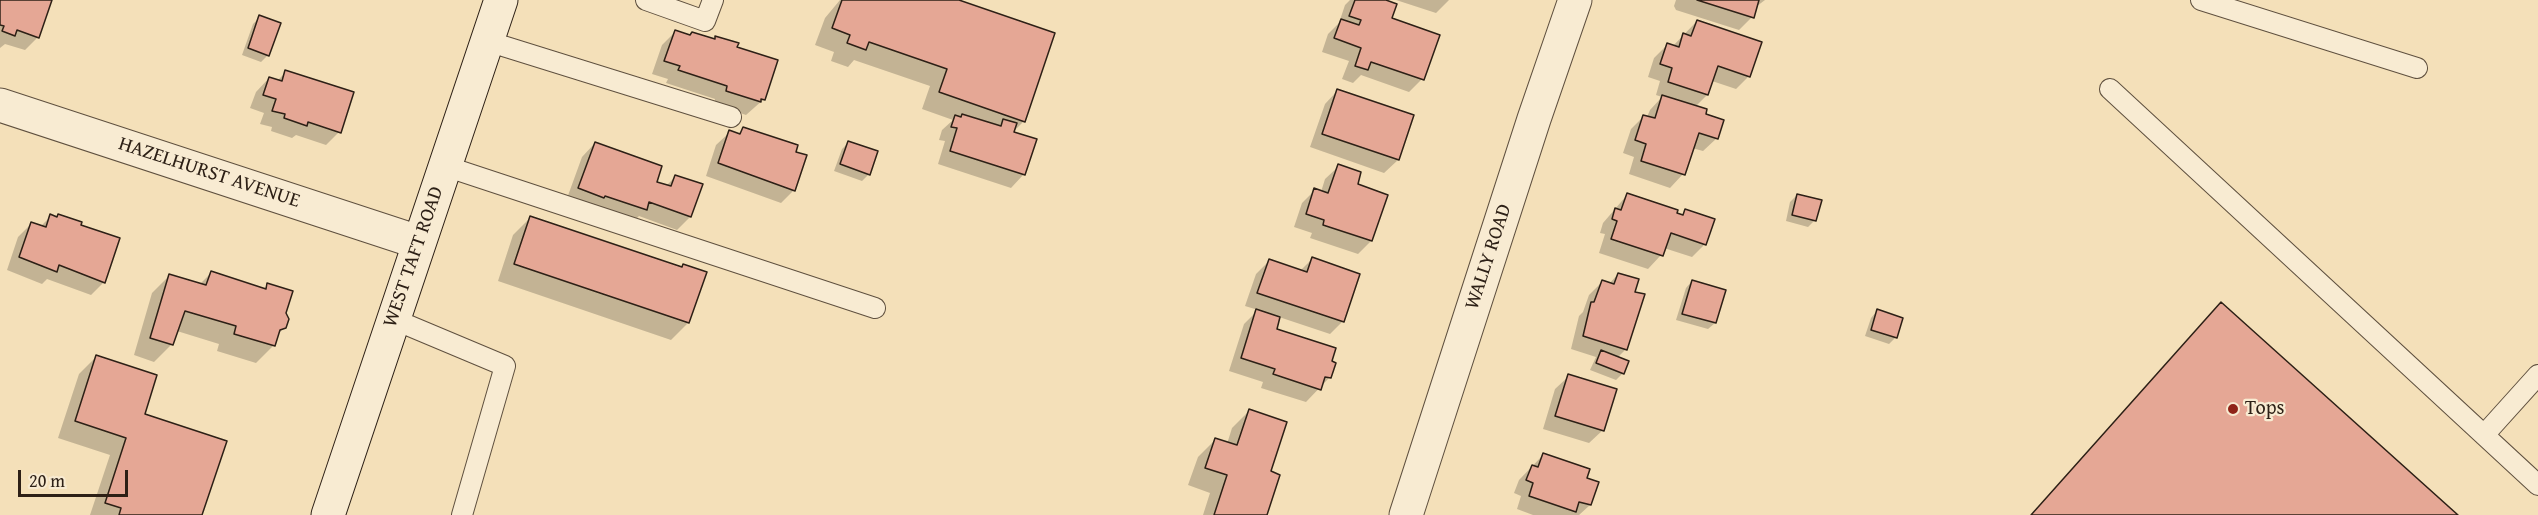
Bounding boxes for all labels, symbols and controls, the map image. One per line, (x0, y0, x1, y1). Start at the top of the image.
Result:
street label: HAZELHURST AVENUE (115, 132, 303, 214)
street label: WEST TAFT ROAD (379, 183, 449, 331)
street label: WALLY ROAD (1461, 201, 1517, 313)
place label: Tops (2245, 397, 2284, 421)
marker: Tops (2226, 402, 2240, 416)
scale bar (21, 458, 130, 496)
text: 20 m (29, 467, 65, 494)

